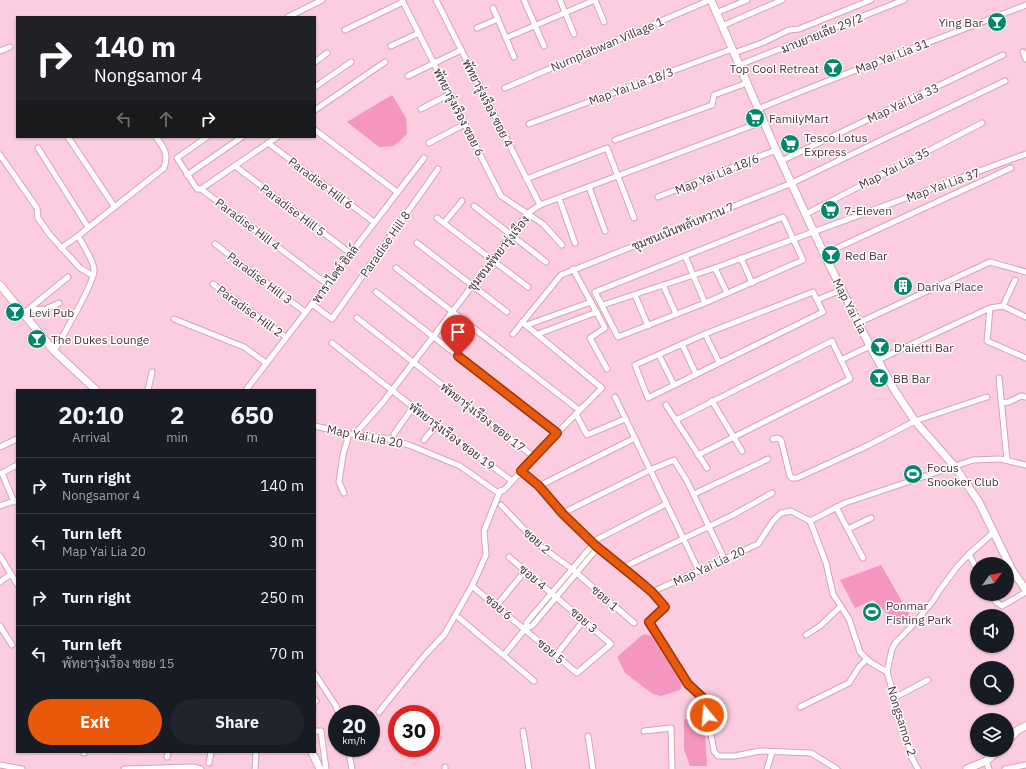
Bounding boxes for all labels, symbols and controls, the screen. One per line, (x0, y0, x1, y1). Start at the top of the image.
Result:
street label: มาบยายเลีย 29/2 (779, 10, 865, 56)
bar icon: Ying Bar (986, 11, 1008, 33)
street label: Nurnplabwan Village 1 (548, 13, 666, 75)
place label: Ying Bar (938, 15, 984, 30)
text: 140 m (94, 28, 176, 65)
icon: right (28, 32, 80, 84)
street label: Map Yai Lia 31 (853, 35, 931, 77)
street label: พัทยารุ่งเรือง ซอย 4 (458, 57, 517, 150)
bar icon: Top Cool Retreat (822, 57, 844, 79)
place label: Top Cool Retreat (730, 61, 819, 76)
text: Nongsamor 4 (94, 64, 202, 87)
street label: Map Yai Lia 18/3 (587, 64, 675, 108)
street label: พัทยารุ่งเรือง ซอย 6 (429, 66, 488, 159)
street label: Map Yai Lia 33 (865, 80, 941, 126)
supermarket icon: FamilyMart (744, 107, 766, 129)
icon: left (113, 108, 135, 130)
icon: ahead (155, 108, 177, 130)
icon: right (197, 108, 219, 130)
place label: FamilyMart (769, 111, 829, 126)
place label: Tesco Lotus Express (804, 130, 868, 159)
supermarket icon: Tesco Lotus Express (779, 133, 801, 155)
street label: Map Yai Lia 35 (856, 144, 932, 192)
street label: Map Yai Lia 18/6 (673, 150, 761, 198)
street label: Paradise Hill 6 (286, 154, 356, 212)
street label: Map Yai Lia 37 (904, 165, 982, 205)
street label: Paradise Hill 5 (258, 181, 328, 239)
street label: Paradise Hill 4 (213, 195, 283, 253)
street label: ชุมชนเนินพลับหวาน 7 (630, 199, 737, 255)
supermarket icon: 7-Eleven (819, 199, 841, 221)
place label: 7-Eleven (844, 203, 892, 218)
street label: Paradise Hill 8 (357, 208, 413, 280)
street label: ชุมชนพัทยารุ่งเรือง (464, 212, 534, 295)
street label: พาราไดซ์ ฮิลล์ (308, 242, 362, 306)
bar icon: Red Bar (820, 244, 842, 266)
place label: Red Bar (845, 248, 888, 263)
street label: Paradise Hill 3 (225, 249, 295, 307)
building icon: Dariva Place (892, 275, 914, 297)
street label: Map Yai Lia (830, 276, 871, 337)
place label: Dariva Place (917, 279, 984, 294)
street label: Paradise Hill 2 (214, 282, 286, 340)
bar icon: Levi Pub (4, 301, 26, 323)
place label: Levi Pub (29, 305, 74, 320)
pin (441, 315, 475, 356)
icon: arrive (447, 321, 469, 343)
bar icon: The Dukes Lounge (26, 328, 48, 350)
place label: The Dukes Lounge (51, 332, 150, 347)
bar icon: D'aietti Bar (869, 336, 891, 358)
place label: D'aietti Bar (894, 340, 954, 355)
bar icon: BB Bar (868, 367, 890, 389)
place label: BB Bar (893, 371, 931, 386)
street label: พัทยารุ่งเรือง ซอย 17 (436, 379, 529, 456)
text: 20:10 (58, 399, 124, 431)
text: 2 (170, 399, 184, 431)
text: 650 (230, 399, 274, 431)
street label: พัทยารุ่งเรือง ซอย 19 (405, 399, 498, 475)
street label: Map Yai Lia 20 (326, 421, 404, 451)
text: Arrival (72, 429, 110, 446)
text: min (166, 429, 188, 446)
text: m (246, 429, 258, 446)
place label: Focus Snooker Club (927, 460, 999, 489)
sports icon: Focus Snooker Club (902, 463, 924, 485)
text: Turn right (62, 468, 131, 487)
icon: right (28, 475, 50, 497)
text: 140 m (260, 476, 304, 495)
text: Nongsamor 4 (62, 487, 140, 504)
text: Turn left (62, 524, 122, 543)
street label: ซอย 2 (520, 525, 554, 557)
icon: left (28, 531, 50, 553)
text: 30 m (269, 532, 304, 551)
text: Map Yai Lia 20 (62, 543, 146, 560)
street label: Map Yai Lia 20 (671, 543, 747, 589)
north arrow (970, 557, 1014, 601)
map controls (970, 557, 1014, 757)
street label: ซอย 4 (516, 561, 550, 593)
street label: ซอย 1 (588, 582, 622, 614)
icon: right (28, 587, 50, 609)
text: Turn right (62, 588, 131, 607)
text: 250 m (260, 588, 304, 607)
street label: ซอย 6 (482, 591, 516, 623)
place label: Ponmar Fishing Park (886, 598, 952, 627)
sports icon: Ponmar Fishing Park (861, 601, 883, 623)
street label: ซอย 3 (567, 604, 601, 636)
button: sound (970, 609, 1014, 653)
text: Turn left (62, 635, 122, 654)
street label: ซอย 5 (534, 635, 568, 667)
icon: left (28, 643, 50, 665)
text: 70 m (269, 644, 304, 663)
text: พัทยารุ่งเรือง ซอย 15 (62, 655, 175, 672)
button: search (970, 661, 1014, 705)
street label: Nongsamor 2 (884, 684, 920, 758)
position arrow (686, 694, 728, 736)
button: Exit (28, 699, 162, 745)
button: Share (170, 699, 304, 745)
speed limit sign: 30 (388, 705, 440, 757)
text: 20 (342, 712, 366, 739)
button: layers (970, 713, 1014, 757)
text: km/h (342, 734, 366, 747)

